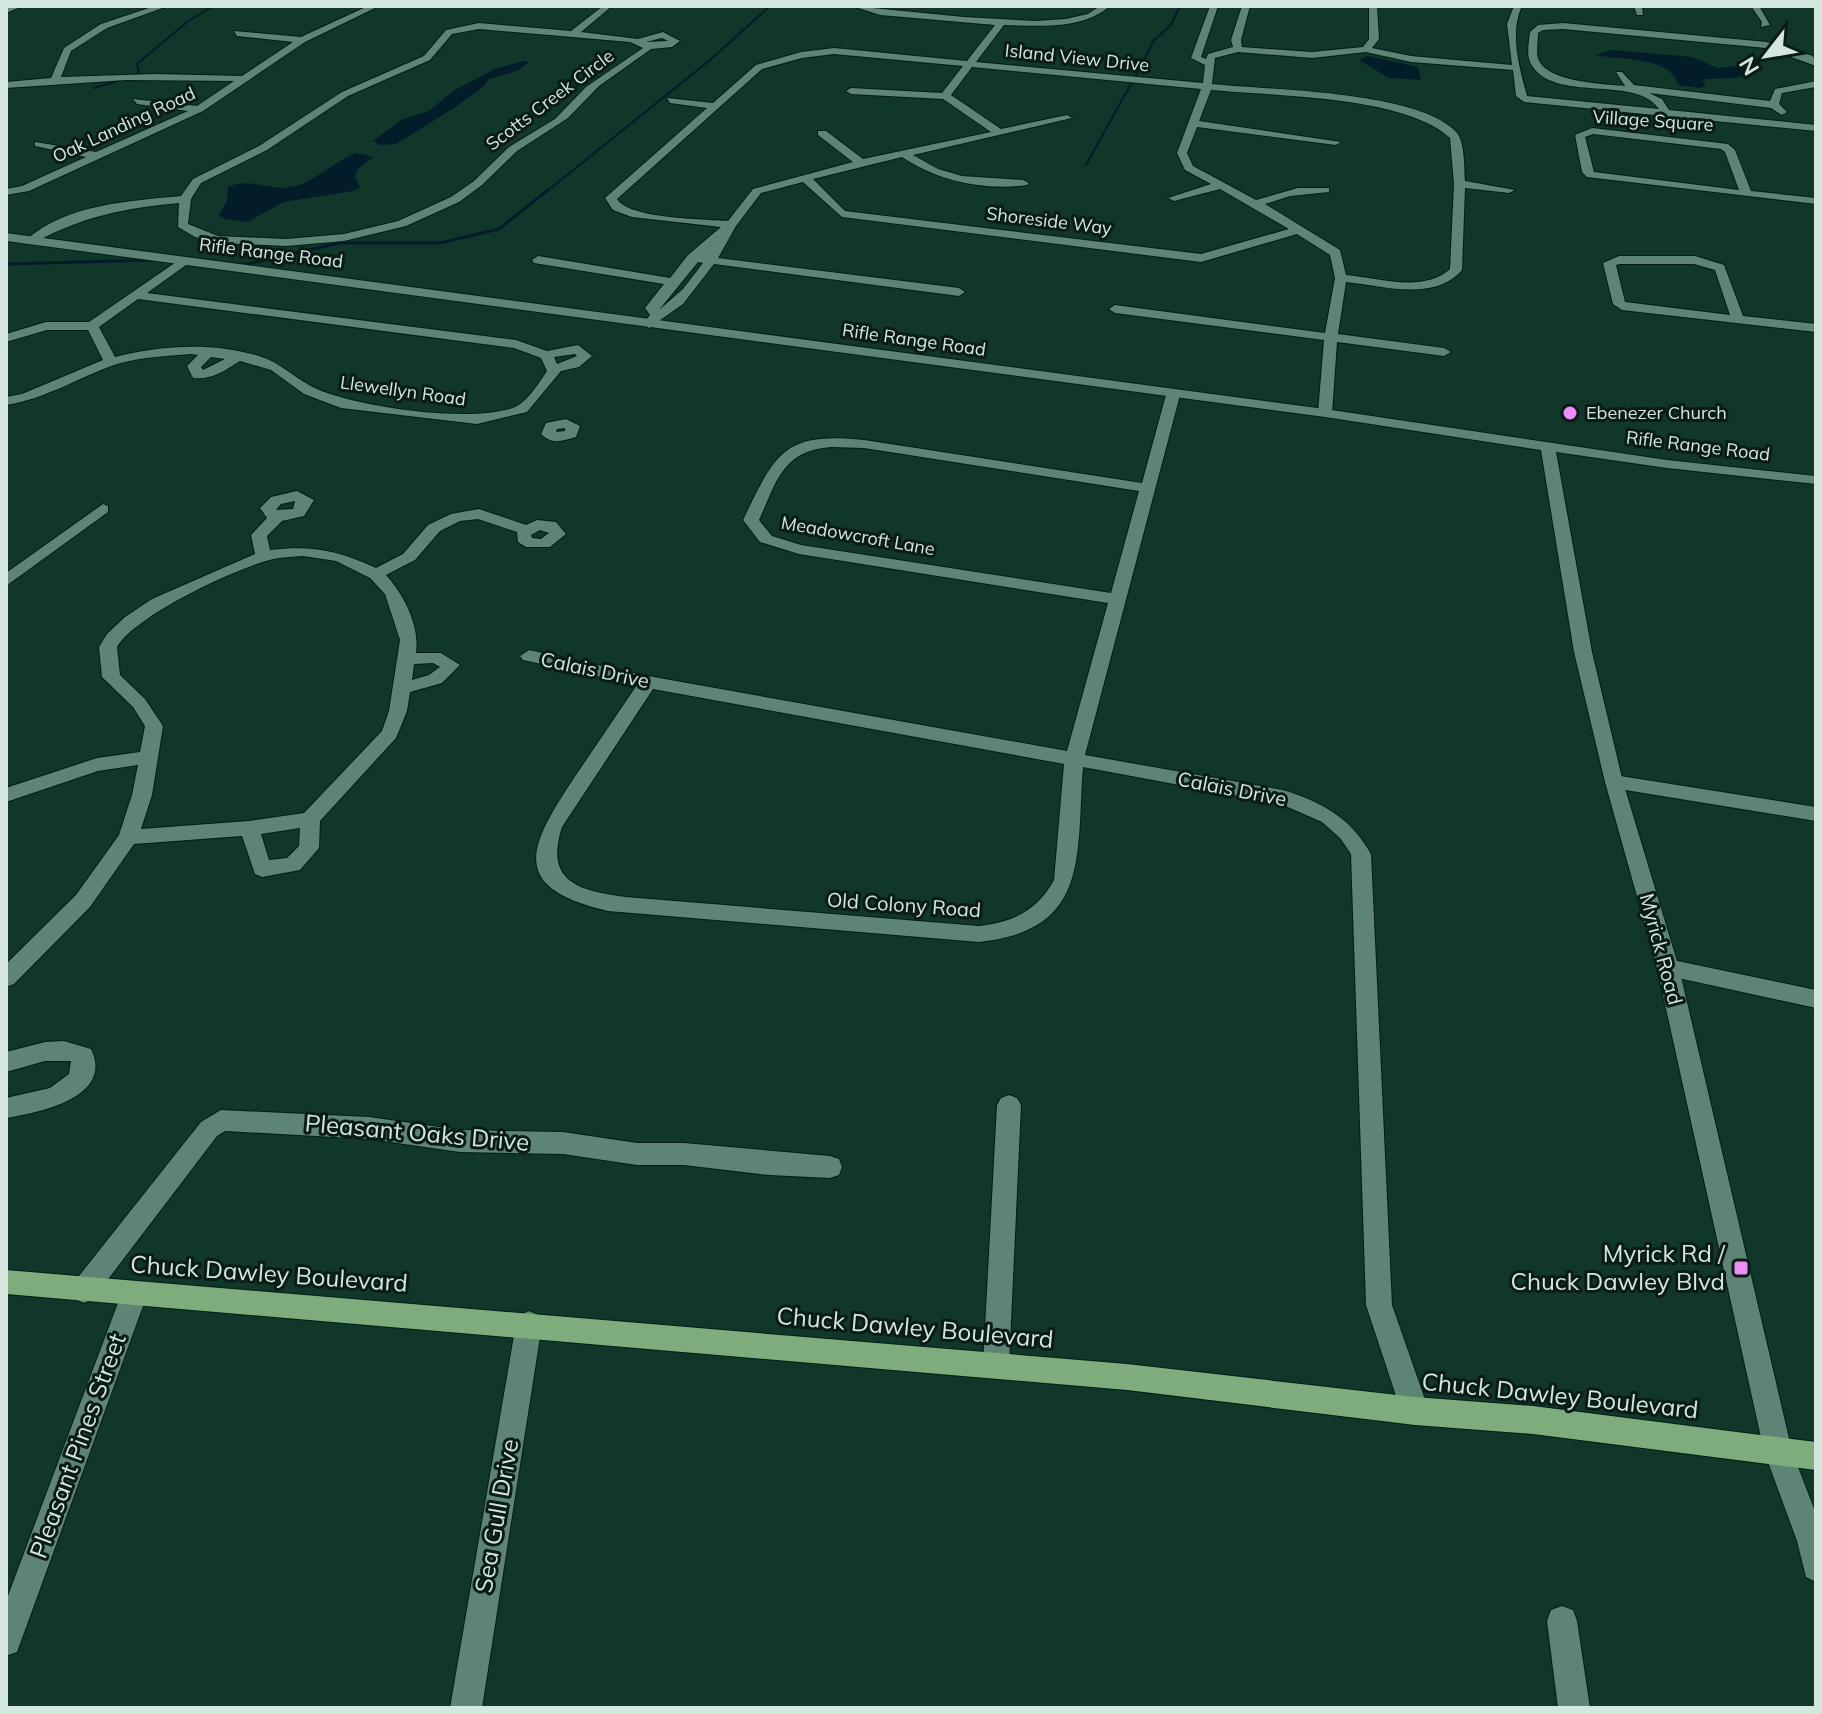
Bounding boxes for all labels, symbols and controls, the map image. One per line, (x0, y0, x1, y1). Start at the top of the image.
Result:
north arrow (1726, 16, 1806, 96)
street label: Island View Drive (1004, 38, 1150, 77)
street label: Scotts Creek Circle (481, 44, 618, 155)
text: N (1733, 52, 1765, 81)
street label: Oak Landing Road (49, 81, 199, 168)
street label: Village Square (1592, 105, 1714, 136)
street label: Shoreside Way (985, 201, 1113, 240)
street label: Rifle Range Road (198, 232, 344, 273)
street label: Rifle Range Road (841, 318, 987, 361)
street label: Llewellyn Road (339, 370, 467, 411)
place label: Ebenezer Church (1586, 401, 1727, 424)
marker: Ebenezer Church (1561, 404, 1579, 422)
street label: Rifle Range Road (1625, 425, 1771, 466)
street label: Meadowcroft Lane (779, 511, 937, 560)
street label: Calais Drive (539, 646, 652, 693)
street label: Calais Drive (1176, 766, 1289, 811)
street label: Old Colony Road (826, 887, 982, 922)
street label: Myrick Road (1635, 890, 1688, 1007)
street label: Pleasant Oaks Drive (304, 1107, 530, 1157)
place label: Myrick Rd / Chuck Dawley Blvd (1510, 1238, 1726, 1296)
street label: Chuck Dawley Boulevard (129, 1248, 409, 1298)
marker: Myrick Rd / Chuck Dawley Blvd (1732, 1259, 1750, 1277)
street label: Chuck Dawley Boulevard (775, 1300, 1055, 1354)
street label: Pleasant Pines Street (22, 1329, 132, 1562)
street label: Chuck Dawley Boulevard (1420, 1366, 1700, 1424)
street label: Sea Gull Drive (468, 1437, 524, 1595)

